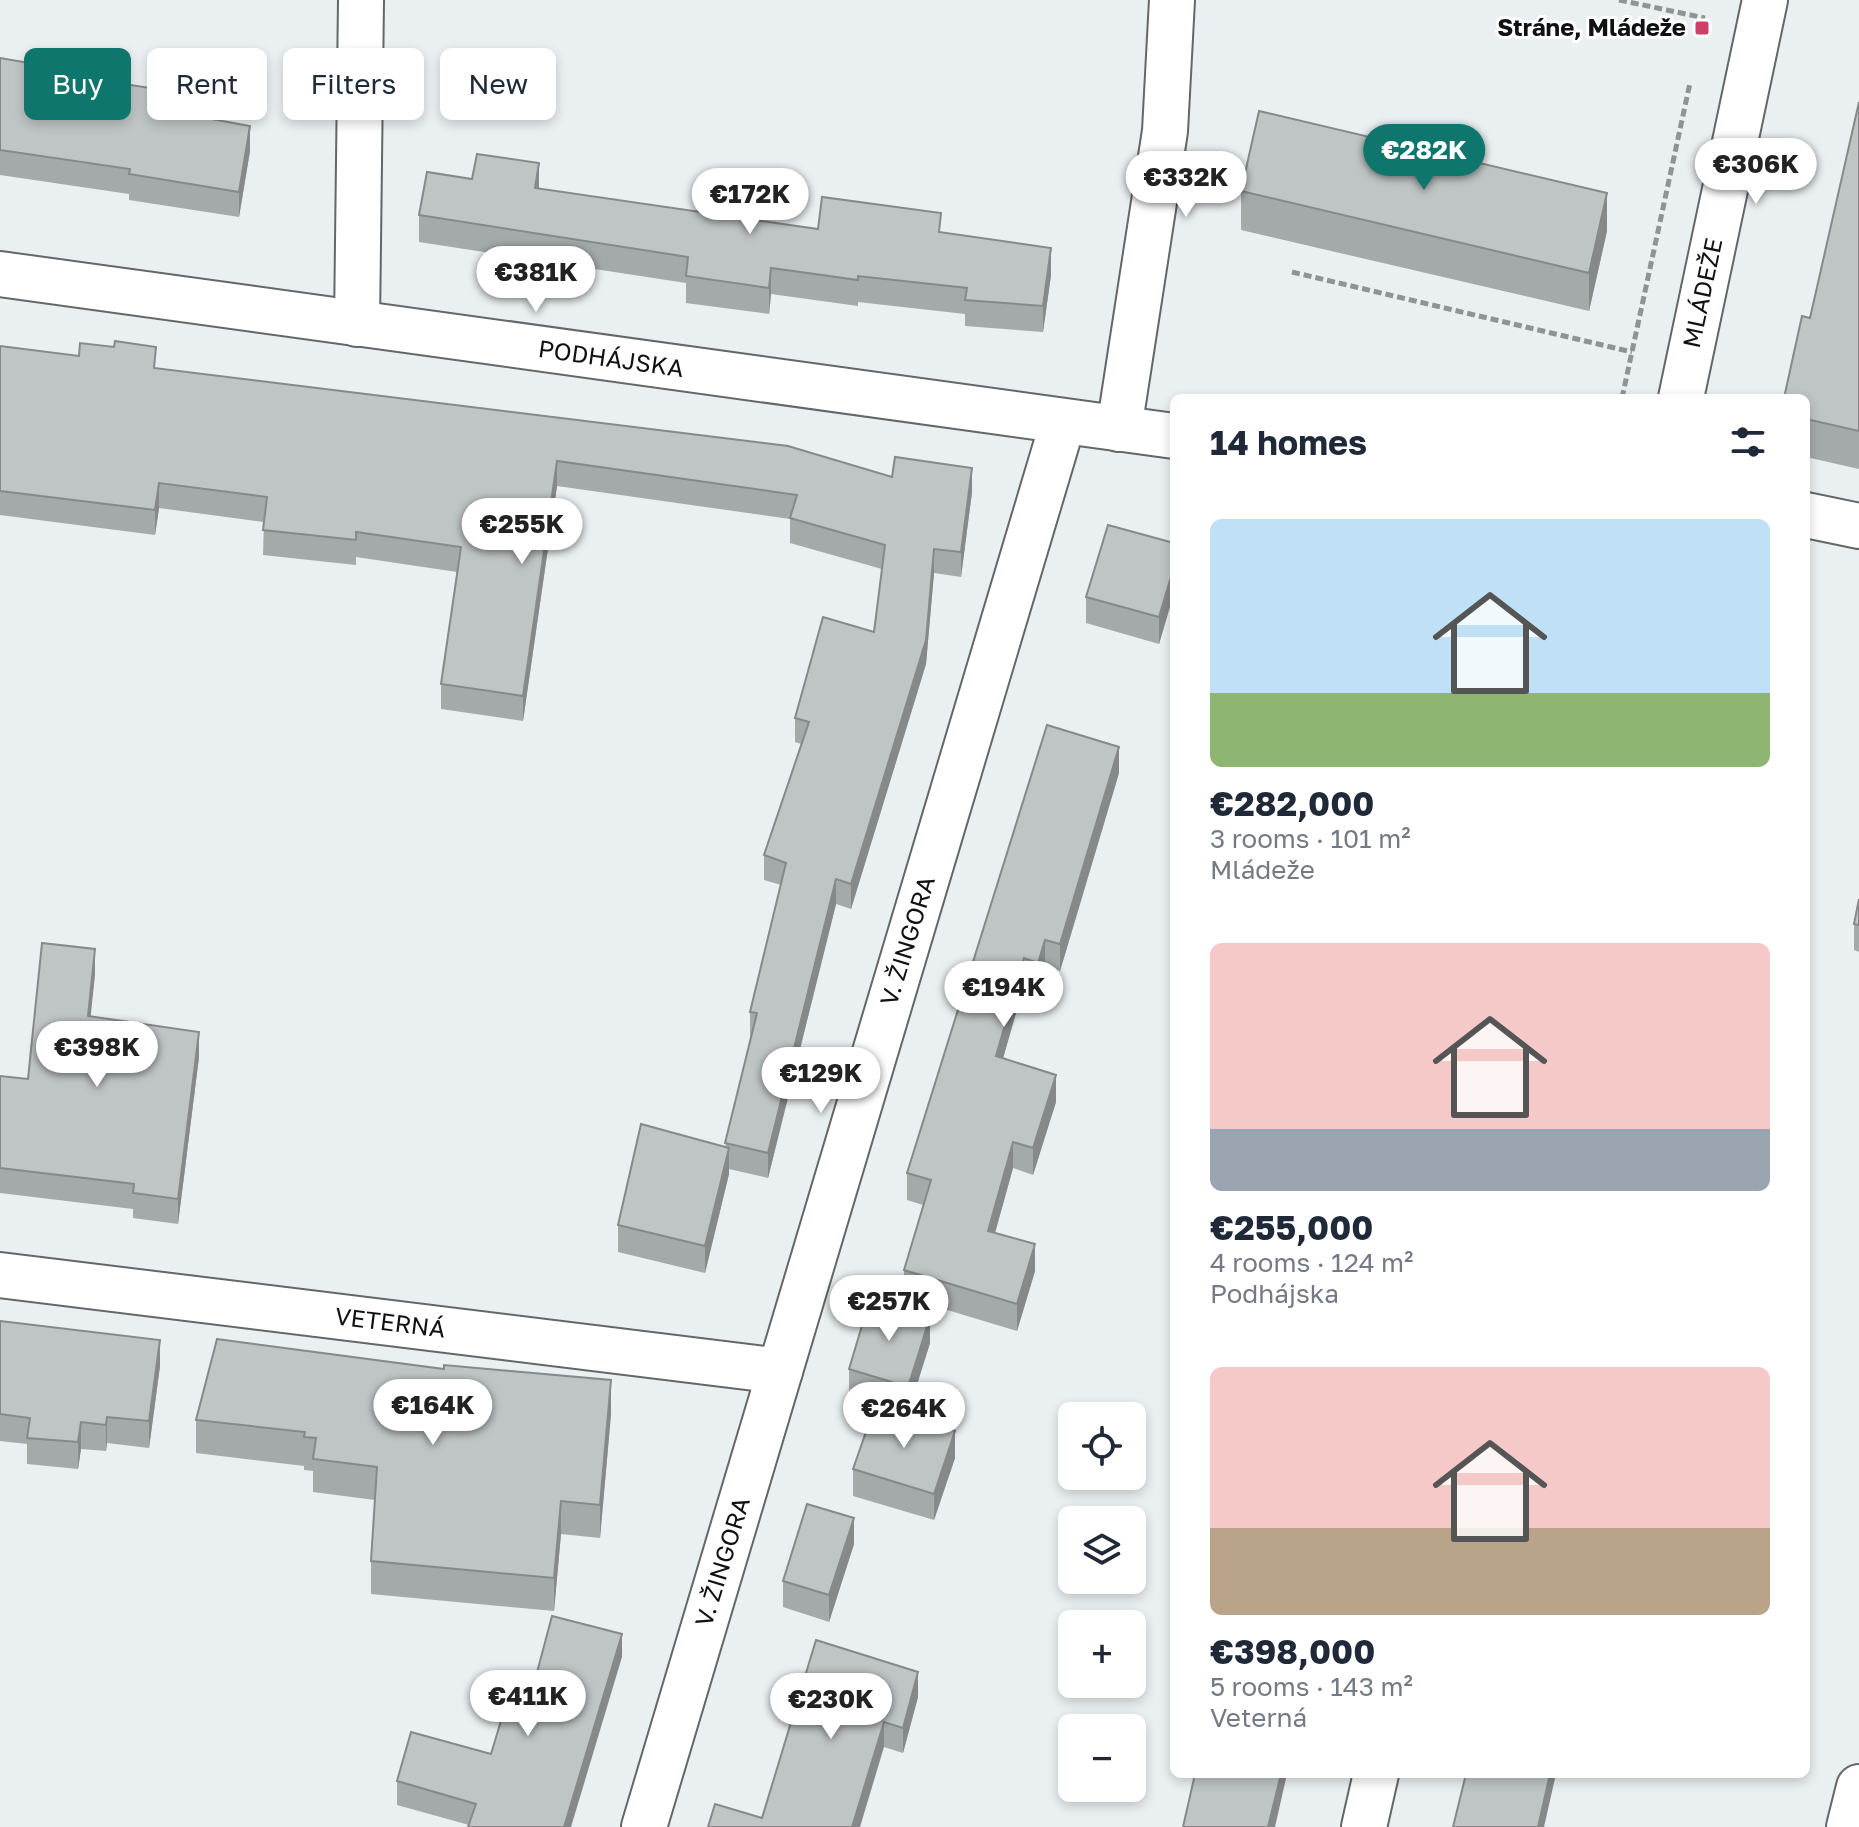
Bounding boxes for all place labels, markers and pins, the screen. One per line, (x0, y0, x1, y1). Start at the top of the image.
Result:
place label: Stráne, Mládeže (1497, 12, 1686, 41)
marker: Stráne, Mládeže (1693, 19, 1711, 37)
pin: €282K (1368, 124, 1480, 192)
pin: €306K (1700, 138, 1812, 206)
pin: €332K (1130, 151, 1242, 219)
pin: €172K (694, 168, 806, 236)
pin: €381K (480, 246, 592, 314)
pin: €255K (466, 498, 578, 566)
pin: €194K (948, 961, 1060, 1029)
pin: €398K (41, 1021, 153, 1089)
pin: €129K (765, 1047, 877, 1115)
pin: €257K (833, 1275, 945, 1343)
pin: €164K (377, 1379, 489, 1447)
pin: €264K (848, 1382, 960, 1450)
pin: €411K (472, 1670, 584, 1738)
pin: €230K (775, 1673, 887, 1741)

